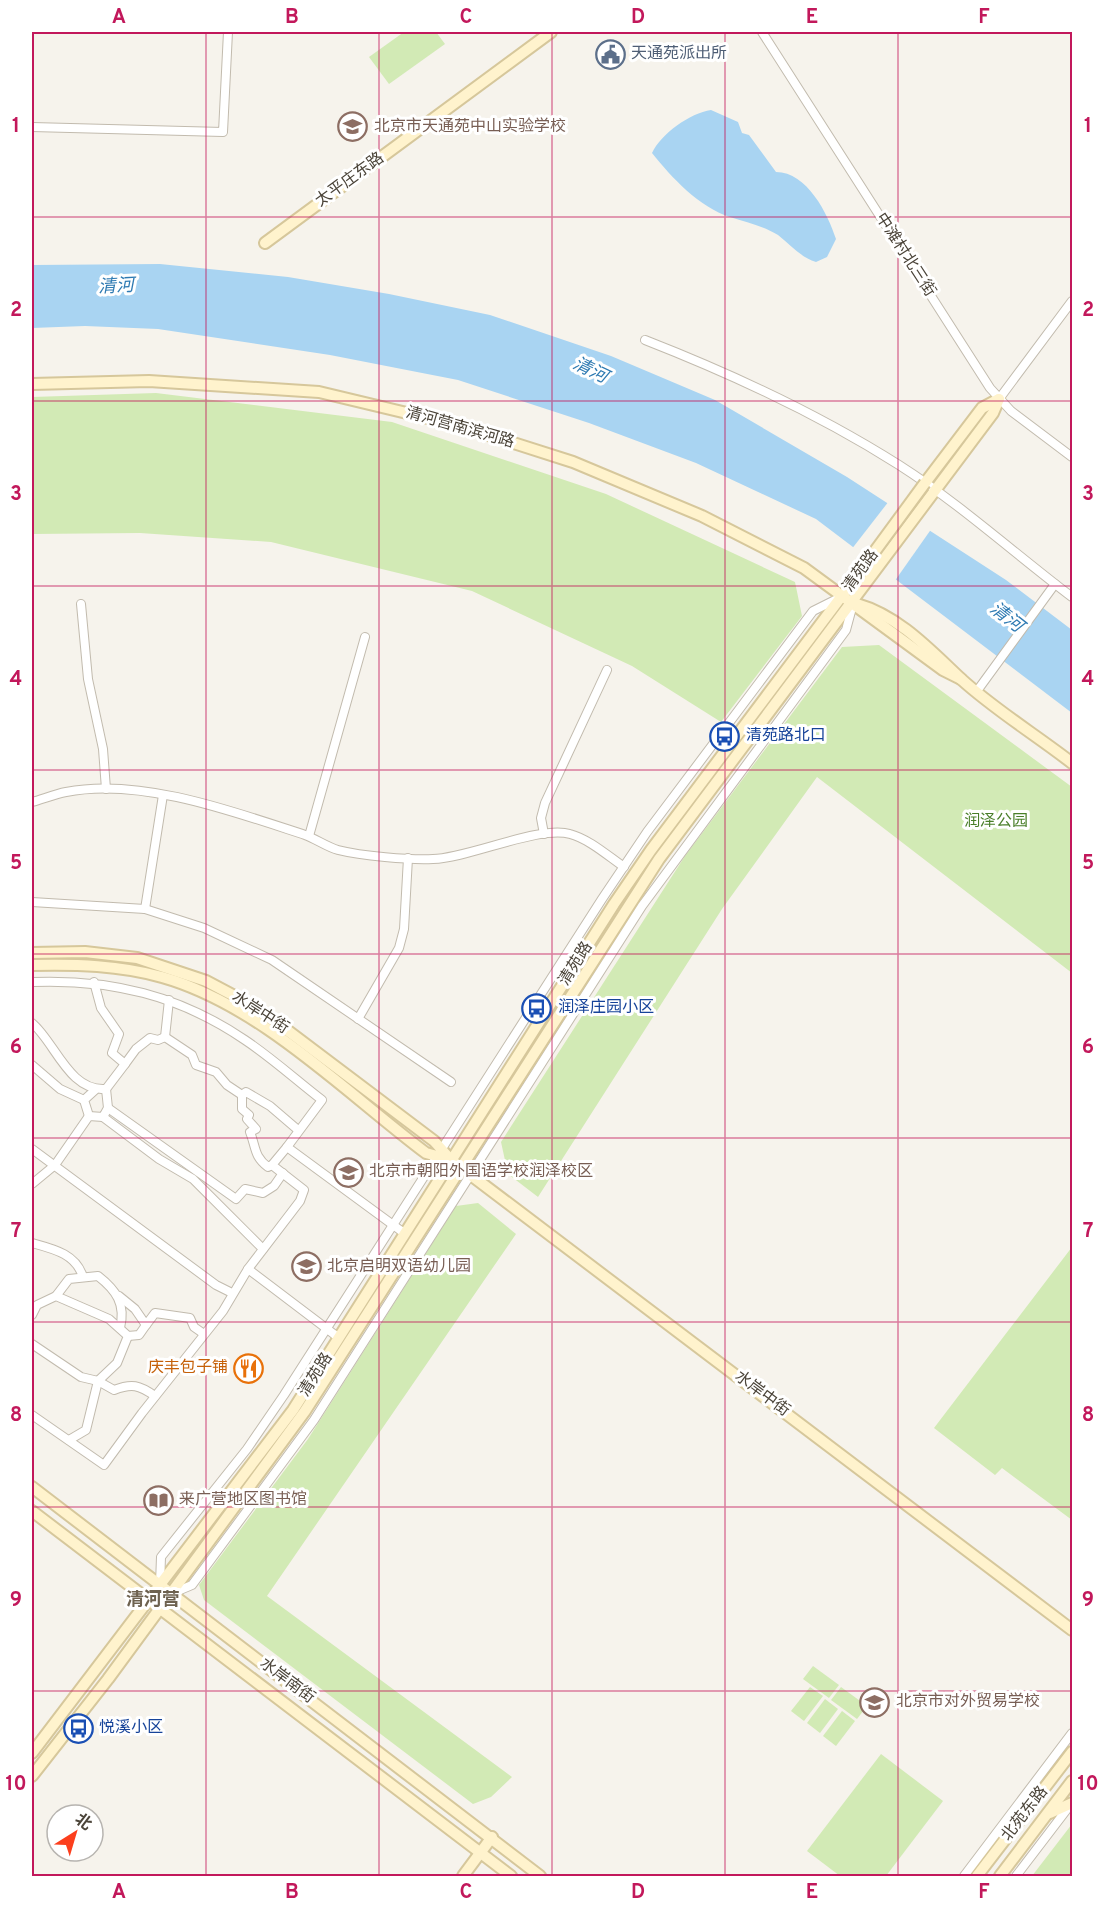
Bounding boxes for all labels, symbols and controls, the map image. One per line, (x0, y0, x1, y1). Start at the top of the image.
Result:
text: A (112, 5, 126, 31)
text: B (285, 5, 299, 31)
text: C (460, 5, 472, 31)
text: D (631, 5, 645, 31)
text: E (806, 5, 818, 31)
text: F (978, 5, 990, 31)
public building icon: 天通苑派出所 (594, 38, 626, 70)
place label: 天通苑派出所 (631, 44, 727, 64)
school or university icon: 北京市天通苑中山实验学校 (337, 111, 369, 143)
text: 1 (12, 114, 20, 140)
text: 1 (1084, 114, 1092, 140)
place label: 北京市天通苑中山实验学校 (374, 117, 566, 137)
street label: 太平庄东路 (312, 148, 388, 212)
street label: 中滩村北三街 (870, 209, 940, 301)
water label: 清河 (97, 274, 138, 299)
text: 2 (10, 298, 22, 324)
text: 2 (1082, 298, 1094, 324)
water label: 清河 (569, 353, 614, 391)
street label: 清河营南滨河路 (403, 403, 517, 453)
text: 3 (10, 482, 22, 508)
text: 3 (1082, 482, 1094, 508)
street label: 清苑路 (839, 546, 883, 596)
water label: 清河 (985, 598, 1030, 640)
text: 4 (10, 667, 22, 693)
text: 4 (1082, 667, 1094, 693)
bus stop icon: 清苑路北口 (709, 720, 741, 752)
place label: 清苑路北口 (746, 726, 826, 746)
park label: 润泽公园 (964, 812, 1028, 832)
text: 5 (10, 851, 22, 877)
text: 5 (1082, 851, 1094, 877)
street label: 清苑路 (555, 938, 597, 990)
street label: 水岸中街 (228, 987, 292, 1039)
bus stop icon: 润泽庄园小区 (521, 992, 553, 1024)
place label: 润泽庄园小区 (558, 998, 654, 1018)
text: 6 (10, 1035, 22, 1061)
text: 6 (1082, 1035, 1094, 1061)
school or university icon: 北京市朝阳外国语学校润泽校区 (332, 1156, 364, 1188)
place label: 北京市朝阳外国语学校润泽校区 (369, 1162, 593, 1182)
text: 7 (11, 1219, 21, 1245)
text: 7 (1083, 1219, 1093, 1245)
school or university icon: 北京启明双语幼儿园 (290, 1251, 322, 1283)
place label: 北京启明双语幼儿园 (327, 1257, 471, 1277)
street label: 清苑路 (295, 1349, 337, 1401)
restaurant icon: 庆丰包子铺 (233, 1352, 265, 1384)
place label: 庆丰包子铺 (148, 1358, 228, 1378)
street label: 水岸中街 (730, 1367, 794, 1421)
text: 8 (10, 1403, 22, 1429)
text: 8 (1082, 1403, 1094, 1429)
library icon: 来广营地区图书馆 (142, 1484, 174, 1516)
place label: 来广营地区图书馆 (179, 1490, 307, 1510)
text: 9 (10, 1588, 22, 1614)
text: 9 (1082, 1588, 1094, 1614)
district label: 清河营 (126, 1589, 180, 1612)
street label: 水岸南街 (255, 1654, 319, 1708)
school or university icon: 北京市对外贸易学校 (859, 1686, 891, 1718)
place label: 北京市对外贸易学校 (896, 1692, 1040, 1712)
bus stop icon: 悦溪小区 (62, 1712, 94, 1744)
place label: 悦溪小区 (99, 1718, 163, 1738)
text: 10 (5, 1772, 27, 1798)
text: 10 (1077, 1772, 1099, 1798)
street label: 北苑东路 (997, 1783, 1053, 1845)
north arrow (45, 1803, 105, 1863)
text: 北 (70, 1810, 95, 1835)
text: A (112, 1880, 126, 1906)
text: B (285, 1880, 299, 1906)
text: C (460, 1880, 472, 1906)
text: D (631, 1880, 645, 1906)
text: E (806, 1880, 818, 1906)
text: F (978, 1880, 990, 1906)

